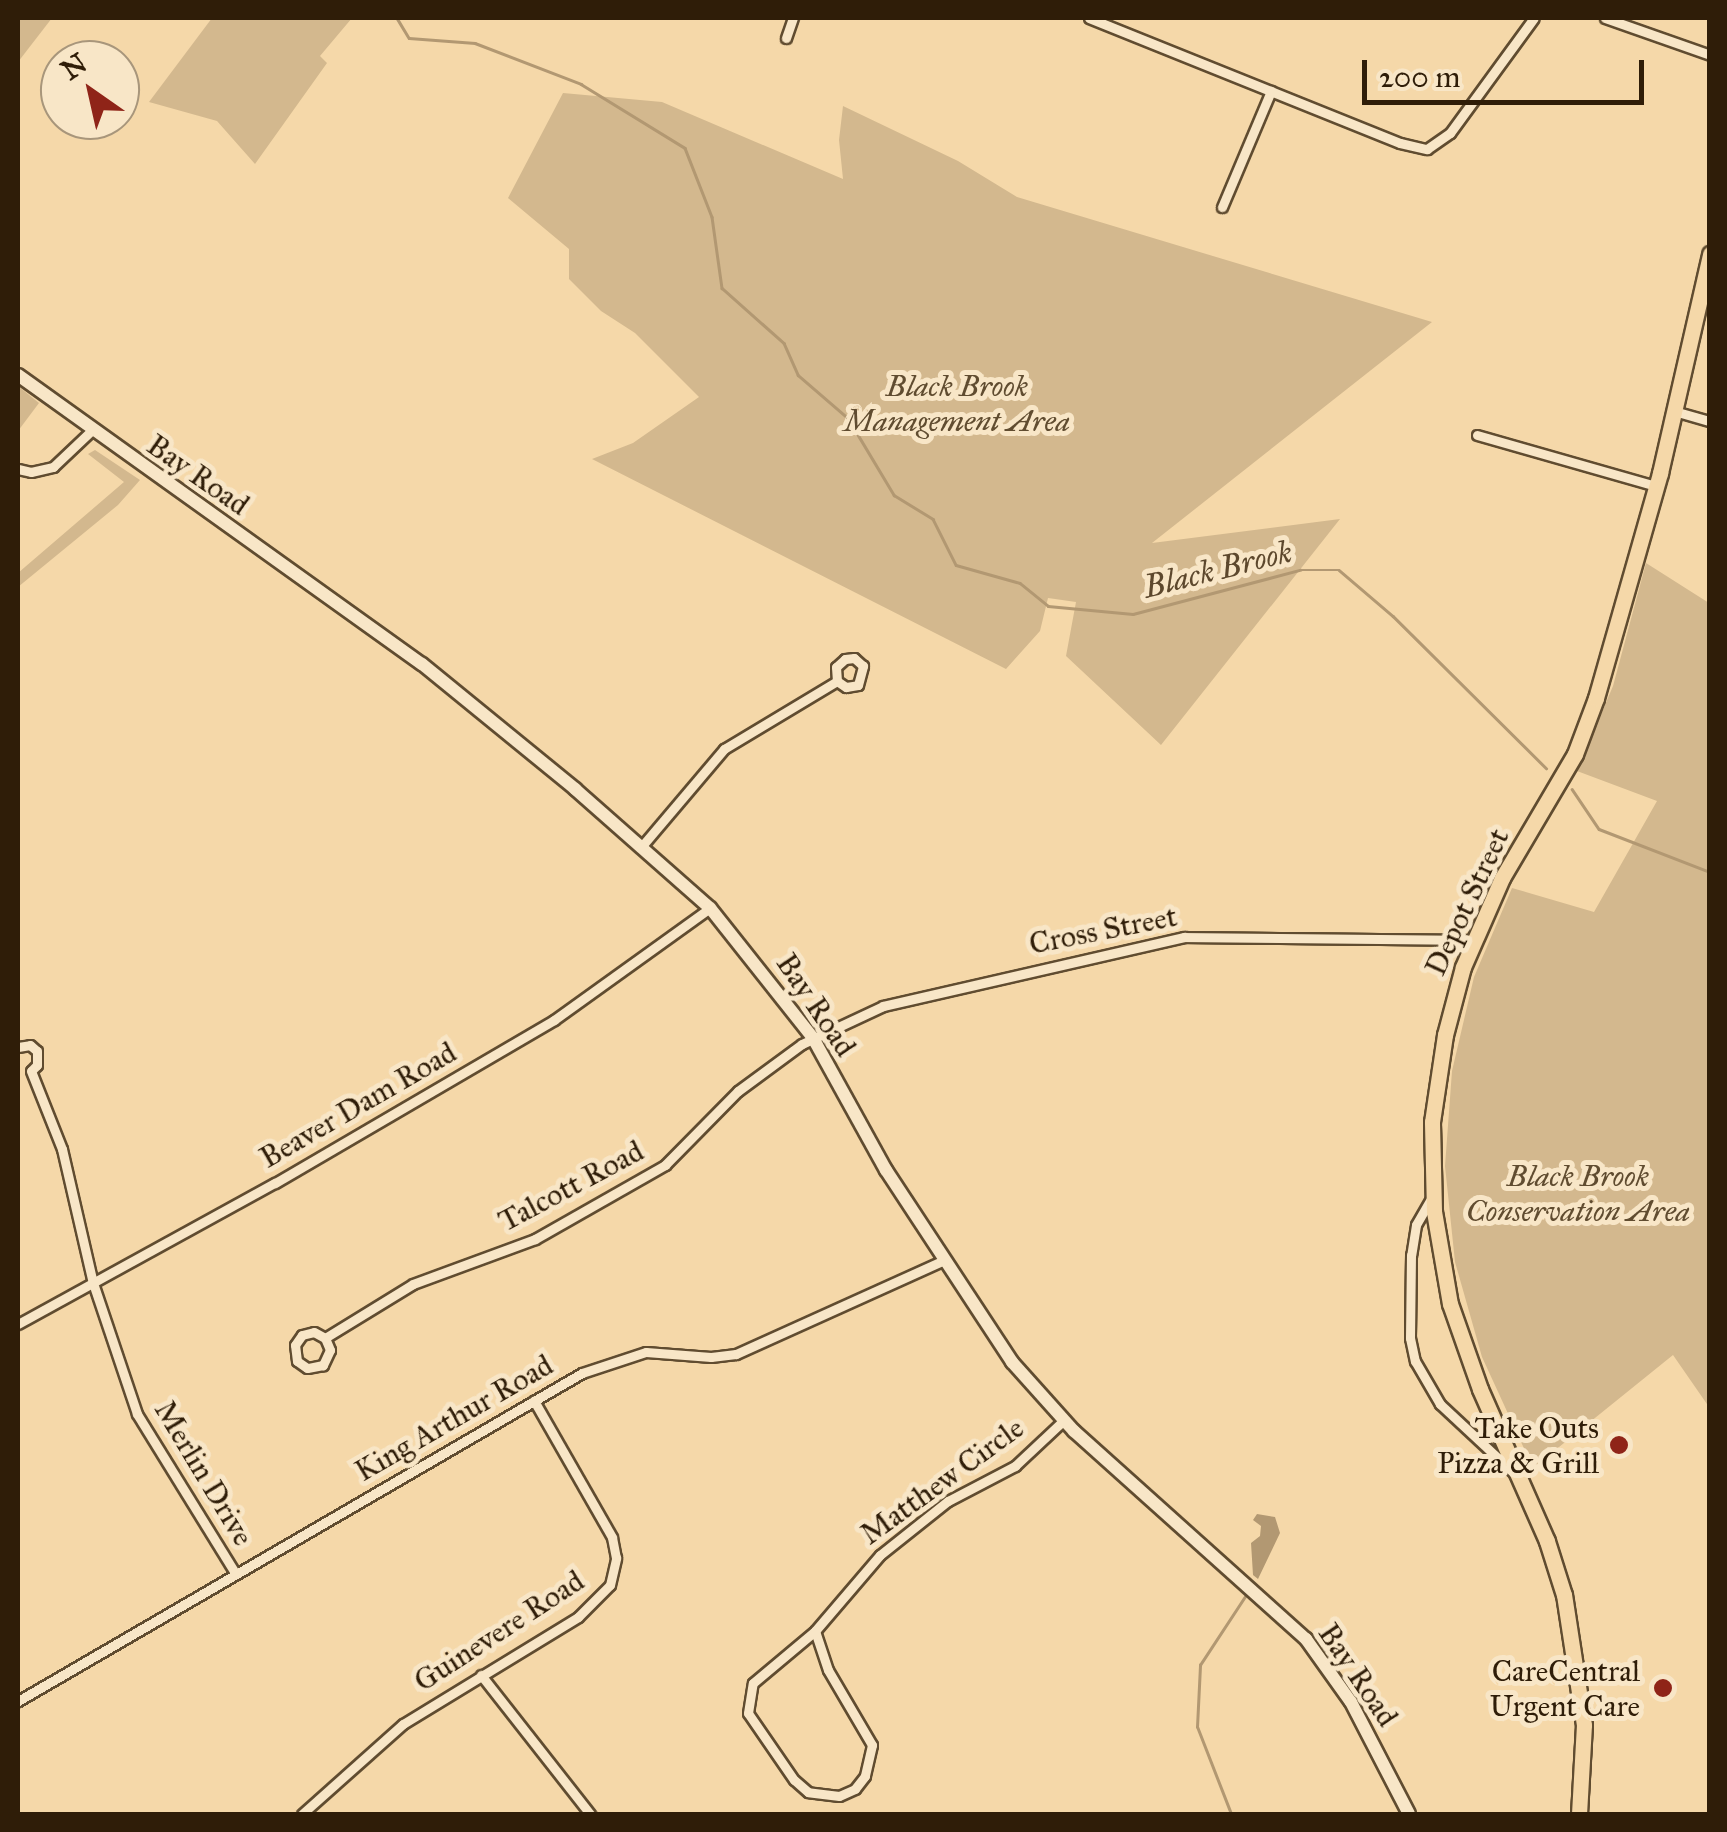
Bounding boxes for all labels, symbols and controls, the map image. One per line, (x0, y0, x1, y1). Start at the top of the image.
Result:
north arrow (40, 40, 140, 140)
scale bar (1367, 40, 1650, 102)
text: N (54, 45, 94, 88)
text: 200 m (1379, 59, 1460, 95)
park label: Black Brook Management Area (844, 368, 1070, 438)
street label: Bay Road (140, 427, 256, 523)
water label: Black Brook (1140, 533, 1296, 607)
street label: Depot Street (1417, 823, 1517, 981)
street label: Cross Street (1026, 898, 1180, 962)
street label: Bay Road (768, 947, 864, 1063)
street label: Beaver Dam Road (253, 1034, 463, 1176)
street label: Talcott Road (492, 1133, 650, 1239)
park label: Black Brook Conservation Area (1466, 1158, 1690, 1228)
street label: King Arthur Road (349, 1347, 559, 1489)
street label: Merlin Drive (147, 1394, 261, 1552)
street label: Matthew Circle (853, 1410, 1031, 1552)
place label: Take Outs Pizza & Grill (1437, 1410, 1599, 1480)
marker: Take Outs Pizza & Grill (1608, 1434, 1630, 1456)
street label: Guinevere Road (407, 1563, 591, 1699)
street label: Bay Road (1310, 1617, 1406, 1733)
place label: CareCentral Urgent Care (1489, 1653, 1640, 1724)
marker: CareCentral Urgent Care (1650, 1675, 1676, 1701)

